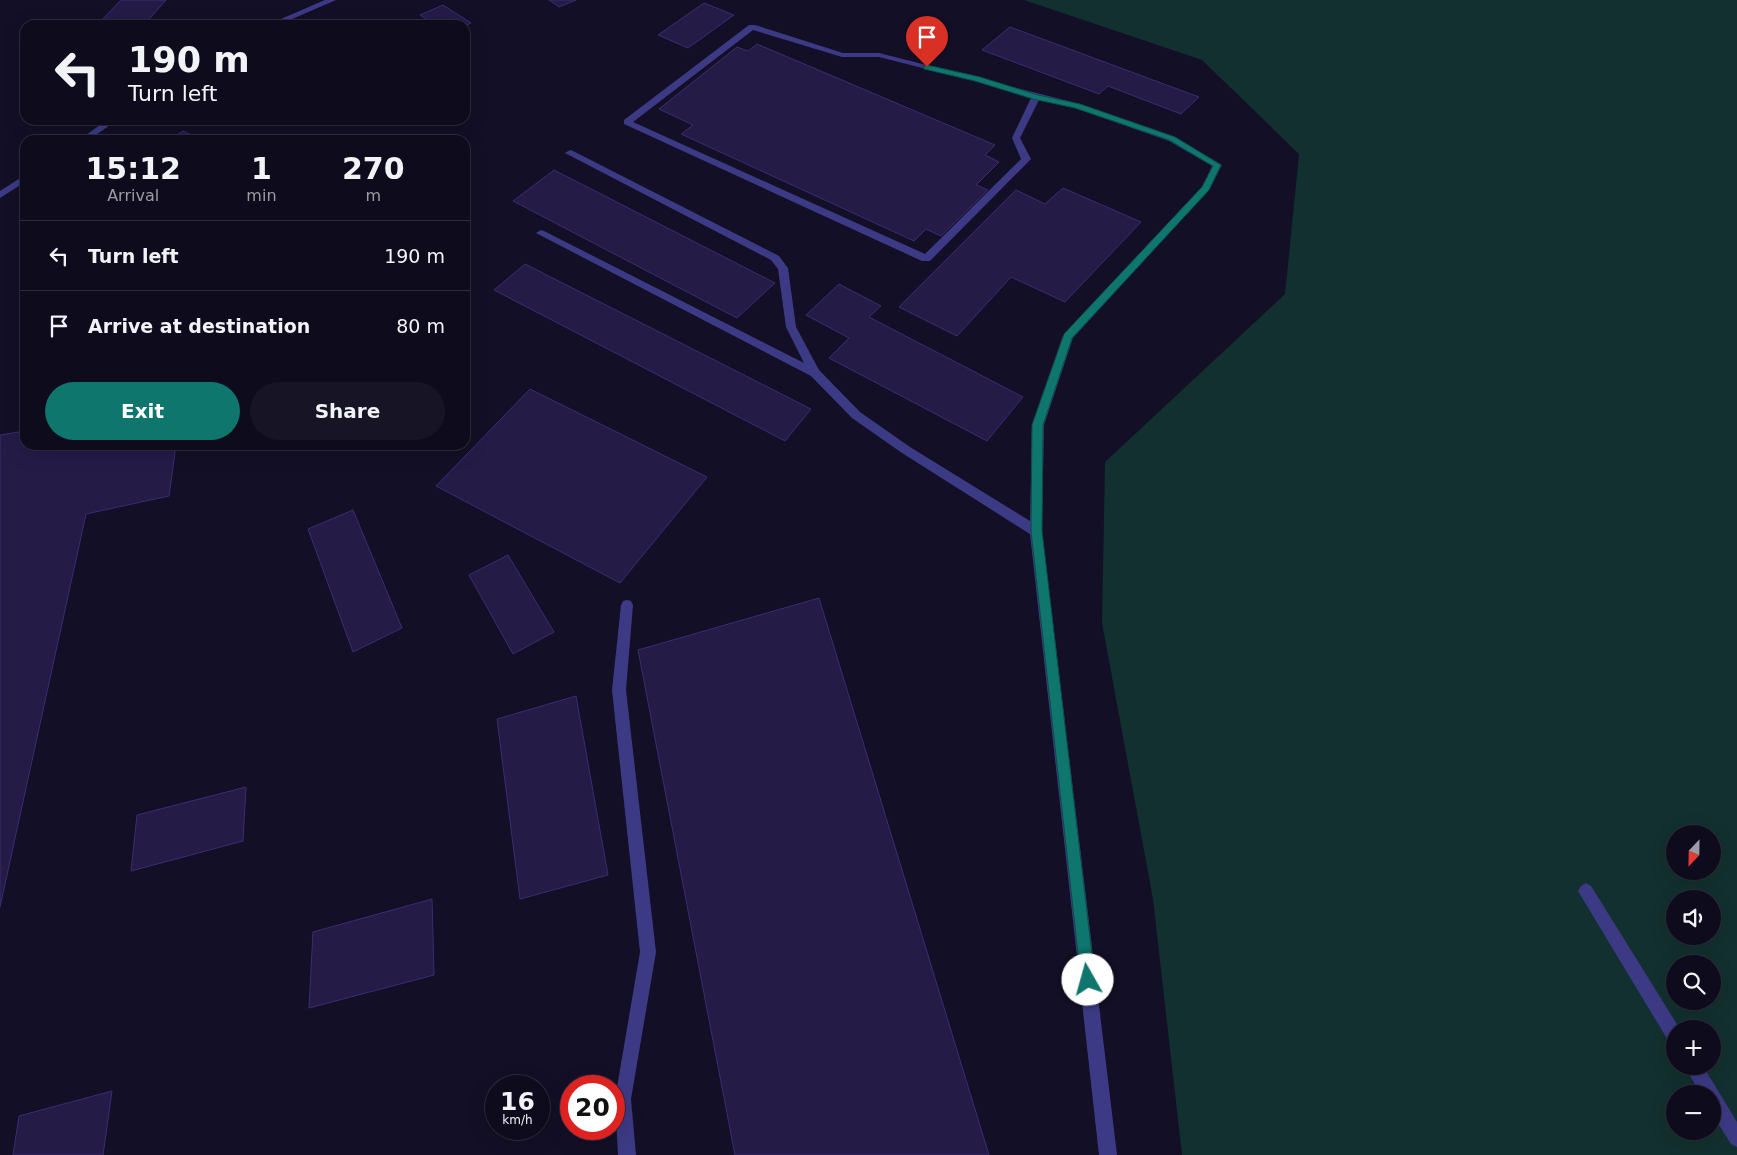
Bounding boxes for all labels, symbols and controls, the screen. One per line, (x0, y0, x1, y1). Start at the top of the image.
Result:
pin (906, 16, 948, 67)
icon: arrive (913, 23, 941, 51)
icon: left (45, 40, 110, 105)
text: 190 m (128, 40, 250, 80)
text: Turn left (128, 81, 217, 106)
text: 15:12 (85, 151, 181, 186)
text: 1 (251, 151, 272, 186)
text: 270 (342, 151, 405, 186)
text: Arrival (107, 186, 159, 205)
text: min (246, 186, 277, 205)
text: m (365, 186, 381, 205)
icon: left (45, 242, 73, 270)
text: Turn left (88, 245, 179, 267)
text: 190 m (384, 245, 445, 267)
icon: arrive (45, 312, 73, 340)
text: Arrive at destination (88, 315, 310, 337)
text: 80 m (396, 315, 445, 337)
button: Exit (45, 382, 240, 440)
button: Share (250, 382, 445, 440)
north arrow (1666, 825, 1721, 880)
map controls (1666, 825, 1721, 1140)
button: sound (1666, 890, 1721, 945)
position arrow (1061, 953, 1113, 1005)
button: search (1666, 955, 1721, 1010)
button: + (1666, 1020, 1721, 1075)
speed limit sign: 20 (560, 1075, 625, 1140)
button: − (1666, 1085, 1721, 1140)
text: 16 (500, 1087, 535, 1116)
text: km/h (502, 1113, 533, 1127)

